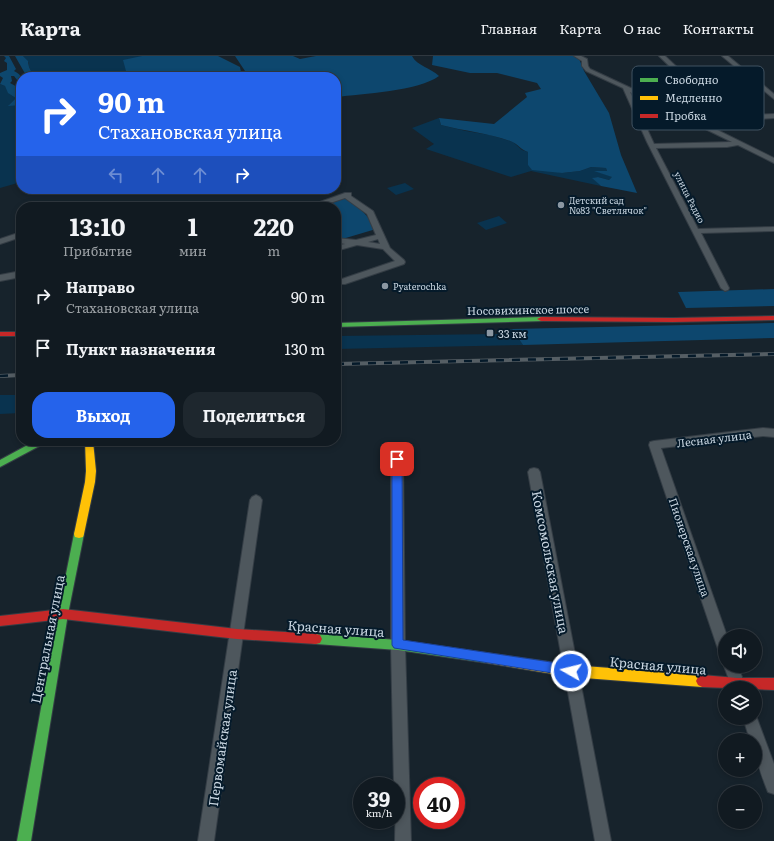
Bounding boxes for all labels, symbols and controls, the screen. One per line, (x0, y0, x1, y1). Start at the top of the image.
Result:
text: Карта (20, 14, 81, 42)
text: Главная (481, 18, 537, 38)
text: Карта (559, 18, 601, 38)
text: О нас (623, 18, 661, 38)
text: Контакты (683, 18, 754, 38)
legend (632, 66, 764, 130)
text: Свободно (665, 71, 718, 87)
text: 90 m (98, 80, 165, 122)
icon: right (32, 88, 84, 140)
text: Медленно (665, 89, 722, 105)
text: Пробка (665, 107, 706, 123)
text: Стахановская улица (98, 118, 282, 145)
icon: left (105, 164, 127, 186)
icon: ahead (147, 164, 169, 186)
icon: ahead (189, 164, 211, 186)
icon: right (231, 164, 253, 186)
street label: улица Радио (671, 169, 709, 225)
place label: Детский сад №83 "Светлячок" (569, 193, 647, 217)
marker: Детский сад №83 "Светлячок" (556, 200, 566, 210)
text: 13:10 (69, 208, 125, 243)
text: 1 (188, 208, 198, 243)
text: 220 (254, 208, 294, 243)
text: Прибытие (63, 241, 132, 260)
text: мин (179, 241, 207, 260)
text: m (267, 241, 280, 260)
text: Направо (66, 275, 135, 298)
place label: Pyaterochka (393, 279, 447, 293)
marker: Pyaterochka (380, 281, 390, 291)
icon: right (32, 285, 54, 307)
text: 90 m (291, 285, 325, 308)
text: Стахановская улица (66, 298, 199, 317)
street label: Носовихинское шоссе (467, 300, 590, 318)
place label: 33 км (498, 325, 527, 341)
marker: 33 км (485, 328, 495, 338)
icon: arrive (32, 337, 54, 359)
text: Пункт назначения (66, 337, 216, 360)
text: 130 m (285, 337, 325, 360)
button: Выход (32, 392, 175, 438)
button: Поделиться (183, 392, 325, 438)
street label: Лесная улица (676, 425, 753, 451)
pin (380, 442, 414, 476)
icon: arrive (386, 448, 408, 470)
street label: Комсомольская улица (528, 489, 574, 635)
street label: Пионерская улица (666, 495, 714, 599)
street label: Центральная улица (25, 573, 69, 705)
street label: Красная улица (287, 615, 385, 641)
map controls (718, 629, 762, 829)
button: sound (718, 629, 762, 673)
position arrow (550, 650, 592, 692)
street label: Красная улица (609, 651, 707, 679)
street label: Первомайская улица (203, 668, 241, 808)
button: layers (718, 681, 762, 725)
button: + (718, 733, 762, 777)
speed limit sign: 40 (413, 777, 465, 829)
text: 39 (368, 783, 390, 813)
button: − (718, 785, 762, 829)
text: km/h (366, 805, 392, 820)

